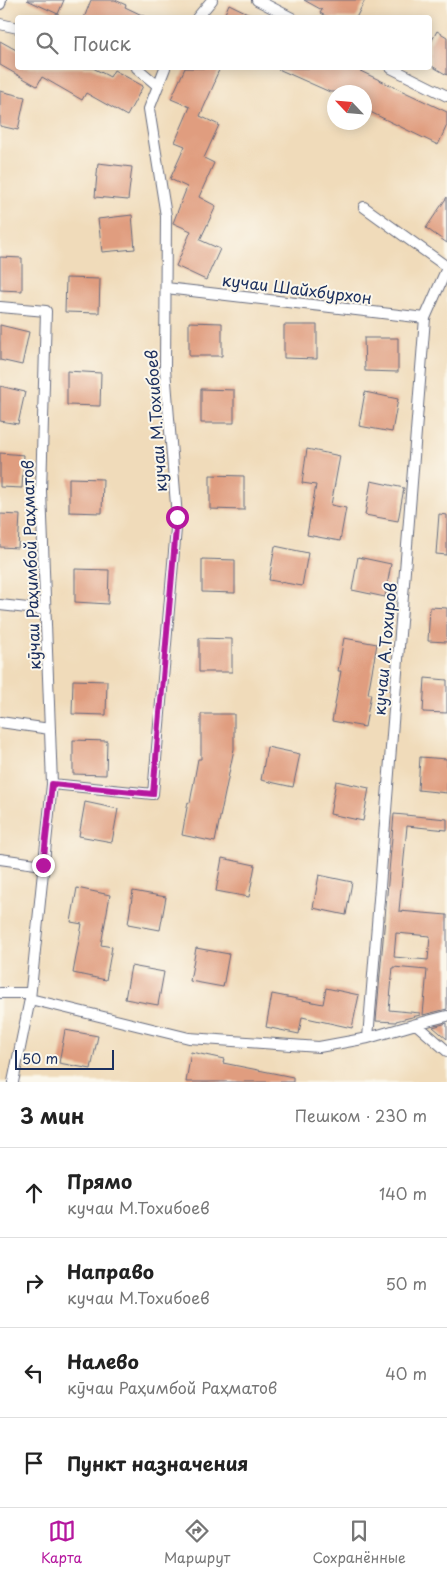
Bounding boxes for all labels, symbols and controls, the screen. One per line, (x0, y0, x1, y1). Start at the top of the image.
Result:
search box (15, 15, 432, 70)
icon: search (33, 29, 61, 57)
text: Поиск (73, 29, 131, 57)
north arrow (327, 85, 372, 130)
street label: кучаи Шайхбурхон (221, 267, 373, 309)
street label: кучаи М.Тохибоев (138, 349, 172, 493)
street label: кӯчаи Раҳимбой Раҳматов (14, 460, 46, 670)
route start (166, 506, 189, 529)
street label: кучаи А.Тохиров (366, 582, 402, 716)
route end (32, 854, 55, 877)
scale bar (15, 1047, 114, 1070)
text: 50 m (22, 1048, 58, 1069)
text: 3 мин (20, 1099, 84, 1131)
text: Пешком · 230 m (295, 1103, 427, 1127)
text: Прямо (67, 1167, 132, 1195)
icon: ahead (20, 1179, 48, 1207)
text: 140 m (379, 1181, 427, 1205)
text: кучаи М.Тохибоев (67, 1195, 210, 1219)
text: Направо (67, 1257, 154, 1285)
icon: right (20, 1269, 48, 1297)
text: 50 m (386, 1271, 427, 1295)
text: кучаи М.Тохибоев (67, 1285, 210, 1309)
text: Налево (67, 1347, 139, 1375)
icon: left (20, 1359, 48, 1387)
text: 40 m (385, 1361, 427, 1385)
text: кӯчаи Раҳимбой Раҳматов (67, 1375, 277, 1399)
icon: arrive (20, 1449, 48, 1477)
text: Пункт назначения (67, 1449, 248, 1477)
tab: Карта (41, 1517, 82, 1568)
tab: Маршрут (164, 1517, 230, 1568)
tab: Сохранённые (312, 1517, 406, 1568)

